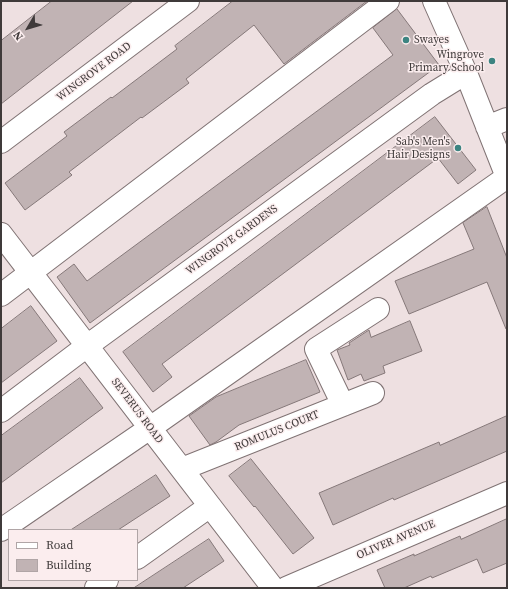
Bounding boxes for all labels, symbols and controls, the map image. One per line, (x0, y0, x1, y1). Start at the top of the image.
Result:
north arrow (8, 8, 48, 48)
text: N (10, 28, 27, 43)
place label: Swayes (414, 33, 449, 47)
marker: Swayes (401, 35, 411, 45)
street label: WINGROVE ROAD (54, 40, 134, 104)
place label: Wingrove Primary School (409, 48, 484, 74)
marker: Wingrove Primary School (487, 56, 497, 66)
place label: Sab's Men's Hair Designs (387, 135, 450, 161)
marker: Sab's Men's Hair Designs (453, 143, 463, 153)
street label: WINGROVE GARDENS (184, 202, 280, 278)
street label: SEVERUS ROAD (108, 376, 166, 446)
street label: ROMULUS COURT (233, 408, 321, 454)
street label: OLIVER AVENUE (355, 517, 437, 563)
legend (8, 529, 138, 581)
text: Road (46, 537, 73, 553)
text: Building (46, 557, 91, 573)

